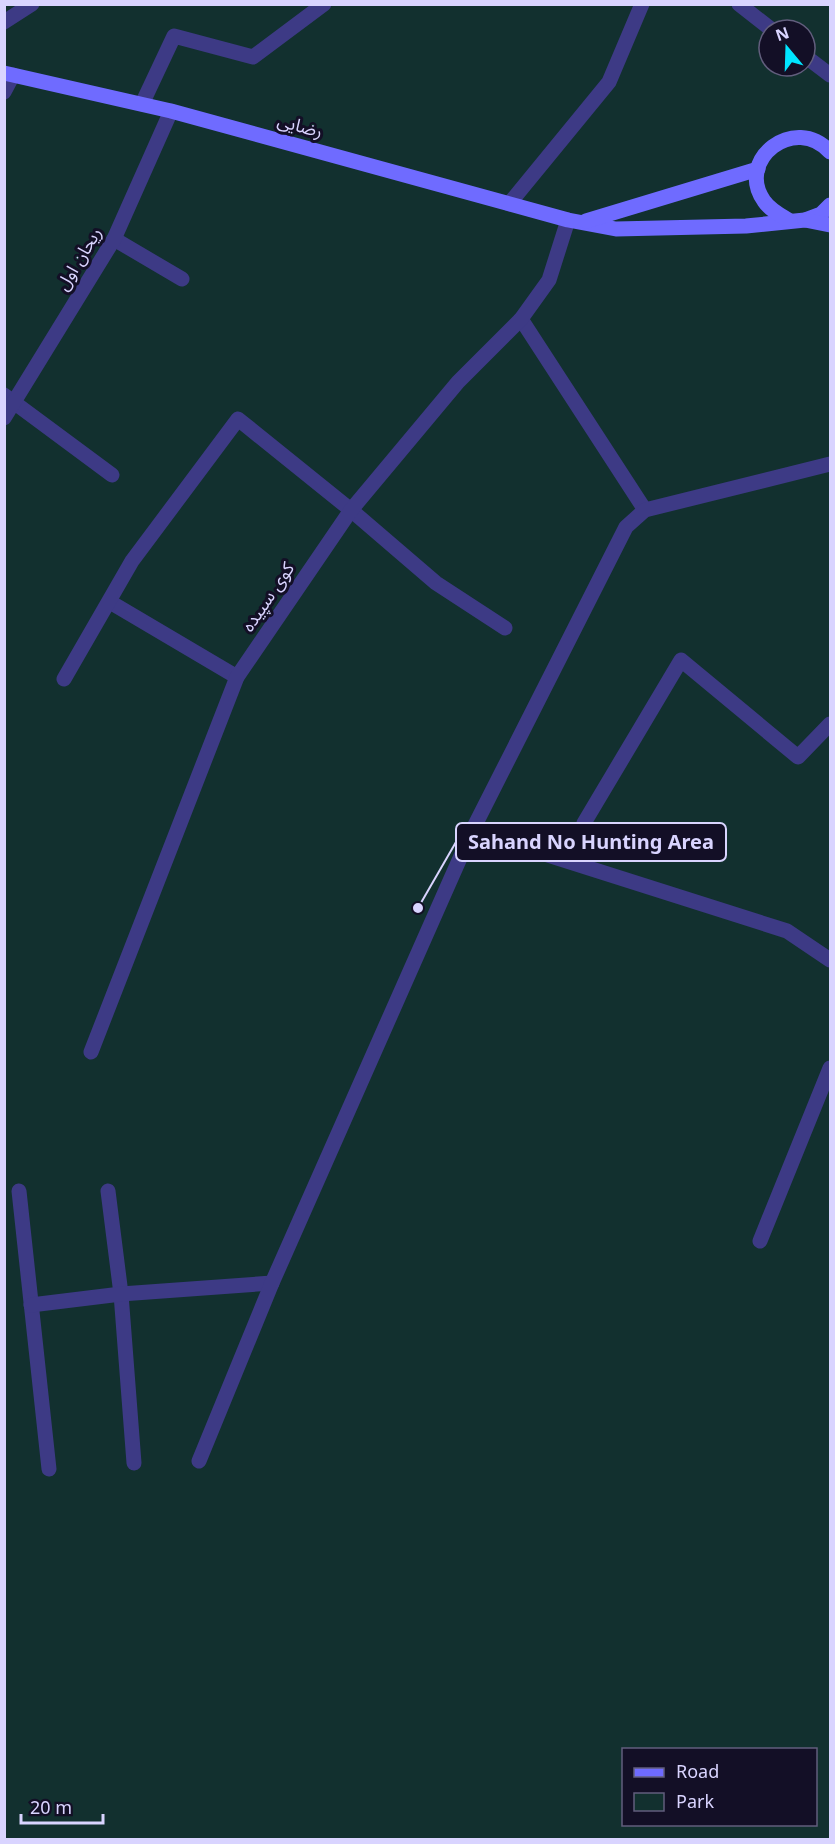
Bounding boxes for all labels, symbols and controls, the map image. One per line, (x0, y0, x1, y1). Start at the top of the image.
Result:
north arrow (757, 18, 817, 78)
text: N (772, 21, 792, 46)
street label: رضایی (275, 107, 326, 143)
street label: ریحان اول (50, 222, 106, 295)
street label: کوی سپیده (235, 557, 300, 636)
callout: Sahand No Hunting Area (456, 823, 726, 861)
text: Sahand No Hunting Area (468, 828, 714, 855)
legend (622, 1748, 817, 1826)
text: Road (676, 1759, 719, 1783)
scale bar (21, 1787, 104, 1825)
text: Park (676, 1789, 714, 1813)
text: 20 m (30, 1795, 72, 1819)

